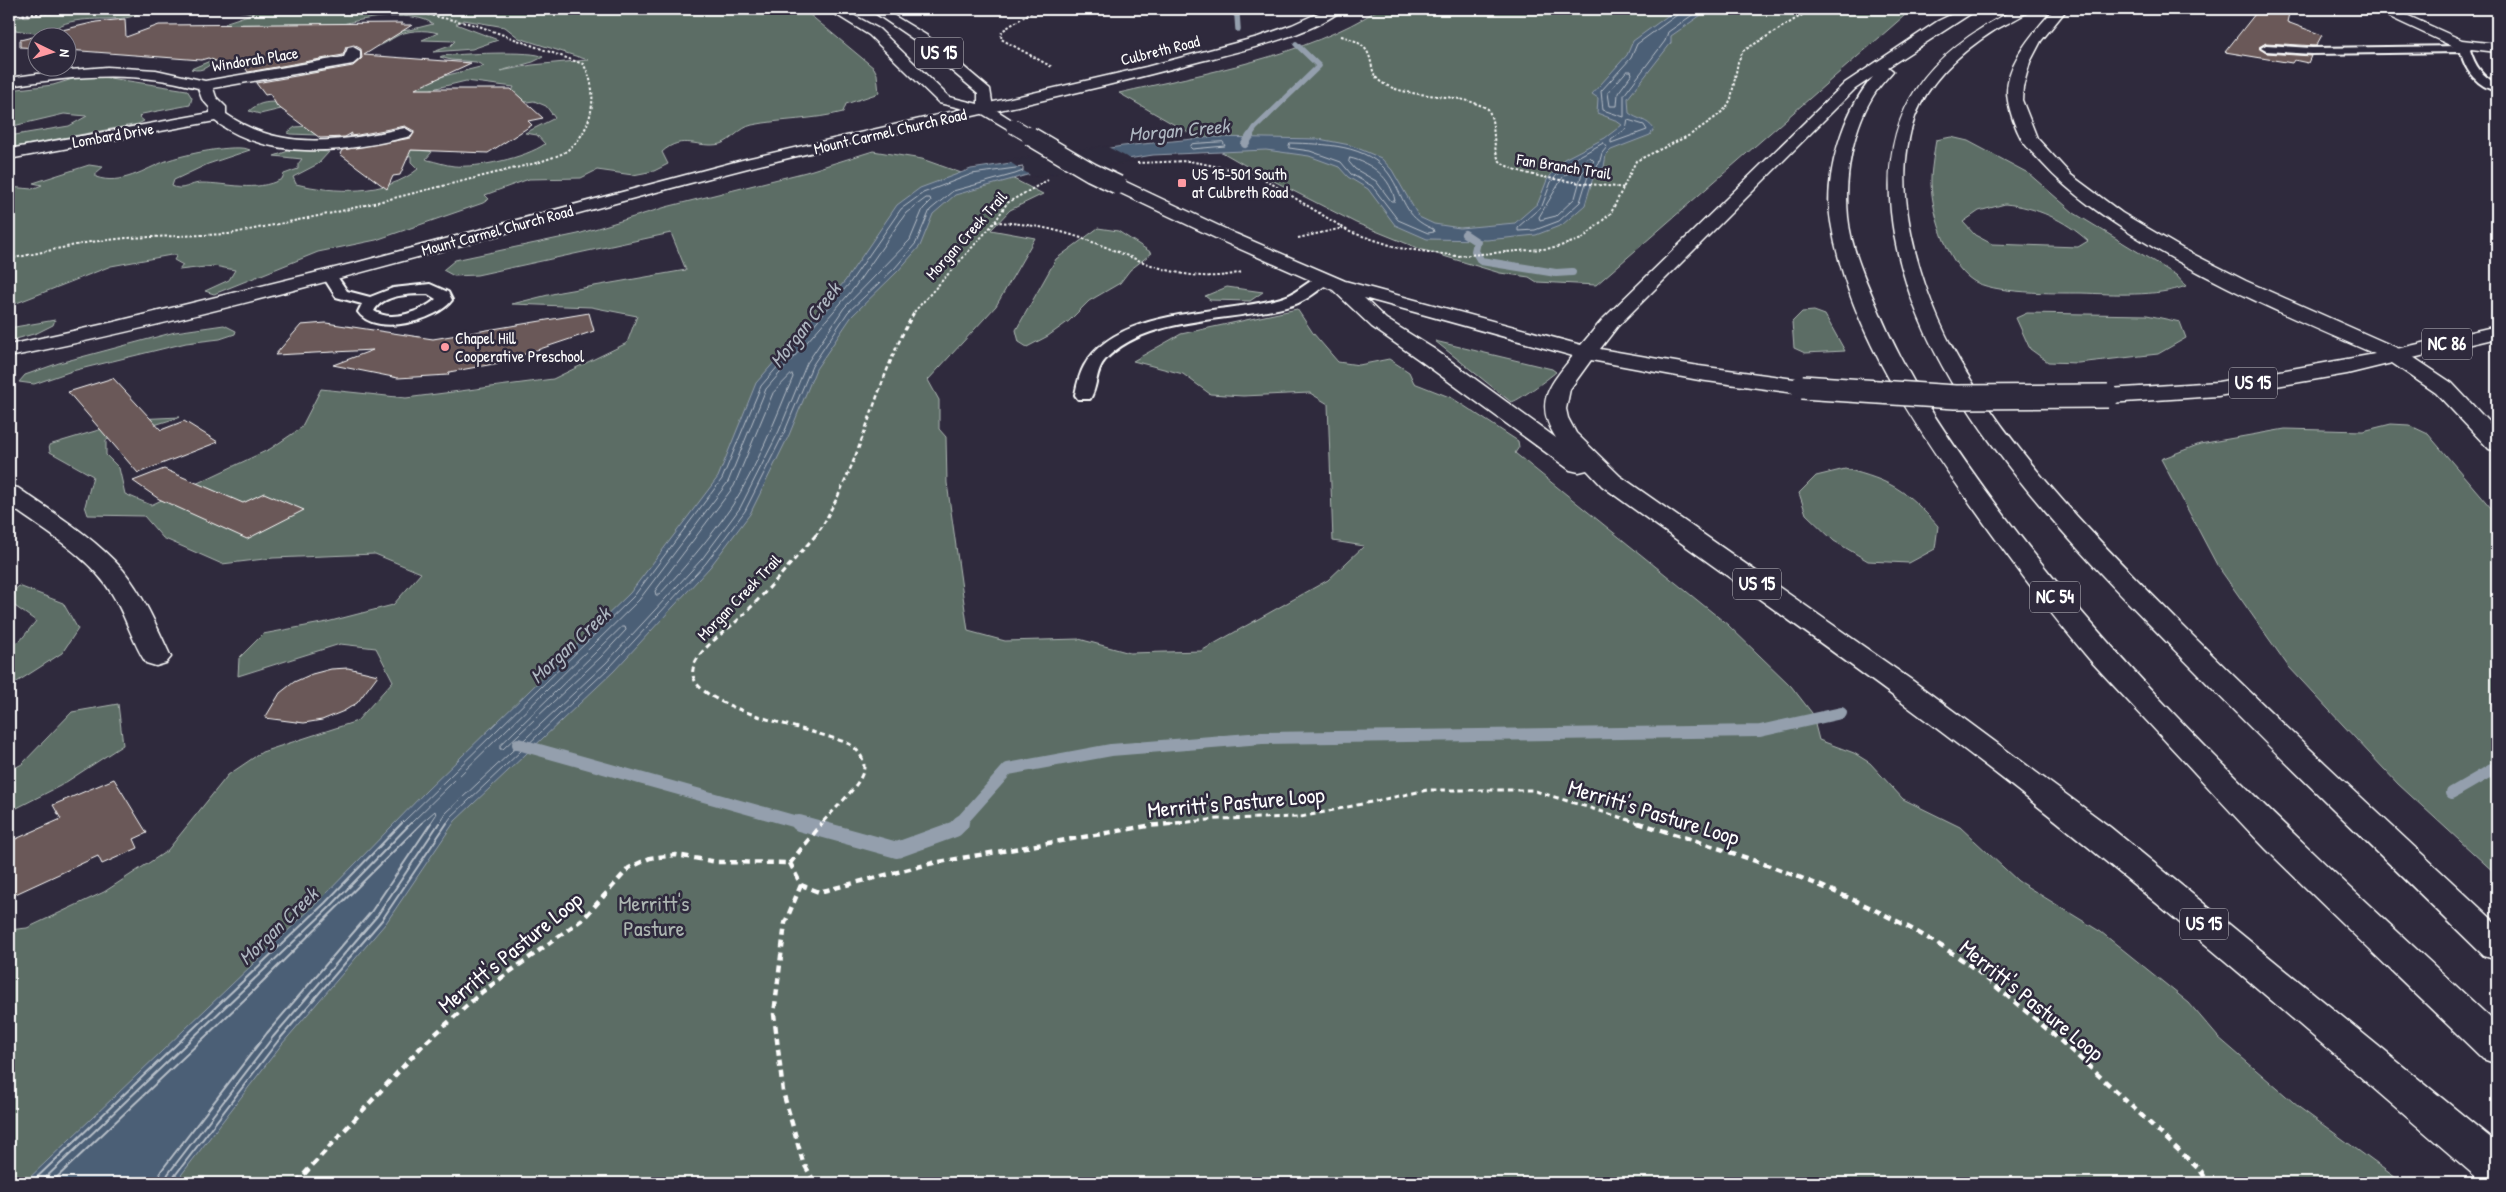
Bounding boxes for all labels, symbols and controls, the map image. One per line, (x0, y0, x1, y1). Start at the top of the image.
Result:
north arrow (28, 28, 78, 78)
street label: Culbreth Road (1118, 30, 1202, 70)
road number: US 15 (915, 38, 963, 68)
street label: Windorah Place (210, 41, 300, 77)
text: N (56, 49, 75, 58)
street label: Mount Carmel Church Road (811, 103, 969, 159)
water label: Morgan Creek (1128, 112, 1232, 148)
street label: Lombard Drive (71, 117, 156, 153)
street label: Fan Branch Trail (1514, 148, 1614, 184)
place label: US 15-501 South at Culbreth Road (1192, 163, 1288, 203)
marker: US 15-501 South at Culbreth Road (1176, 177, 1188, 189)
street label: Morgan Creek Trail (920, 185, 1012, 284)
street label: Mount Carmel Church Road (419, 199, 575, 261)
water label: Morgan Creek (763, 275, 848, 373)
place label: Chapel Hill Cooperative Preschool (455, 327, 585, 367)
road number: NC 86 (2422, 328, 2472, 359)
marker: Chapel Hill Cooperative Preschool (439, 341, 451, 353)
road number: US 15 (2229, 368, 2277, 398)
street label: Morgan Creek Trail (692, 548, 786, 645)
road number: US 15 (1733, 568, 1781, 600)
road number: NC 54 (2030, 582, 2080, 612)
water label: Morgan Creek (524, 599, 618, 690)
street label: Merritt's Pasture Loop (1565, 772, 1744, 852)
street label: Merritt's Pasture Loop (1146, 779, 1326, 825)
water label: Morgan Creek (232, 880, 325, 971)
street label: Merritt's Pasture Loop (432, 884, 589, 1020)
park label: Merritt's Pasture (619, 888, 689, 943)
road number: US 15 (2180, 909, 2228, 940)
street label: Merritt's Pasture Loop (1954, 932, 2111, 1068)

